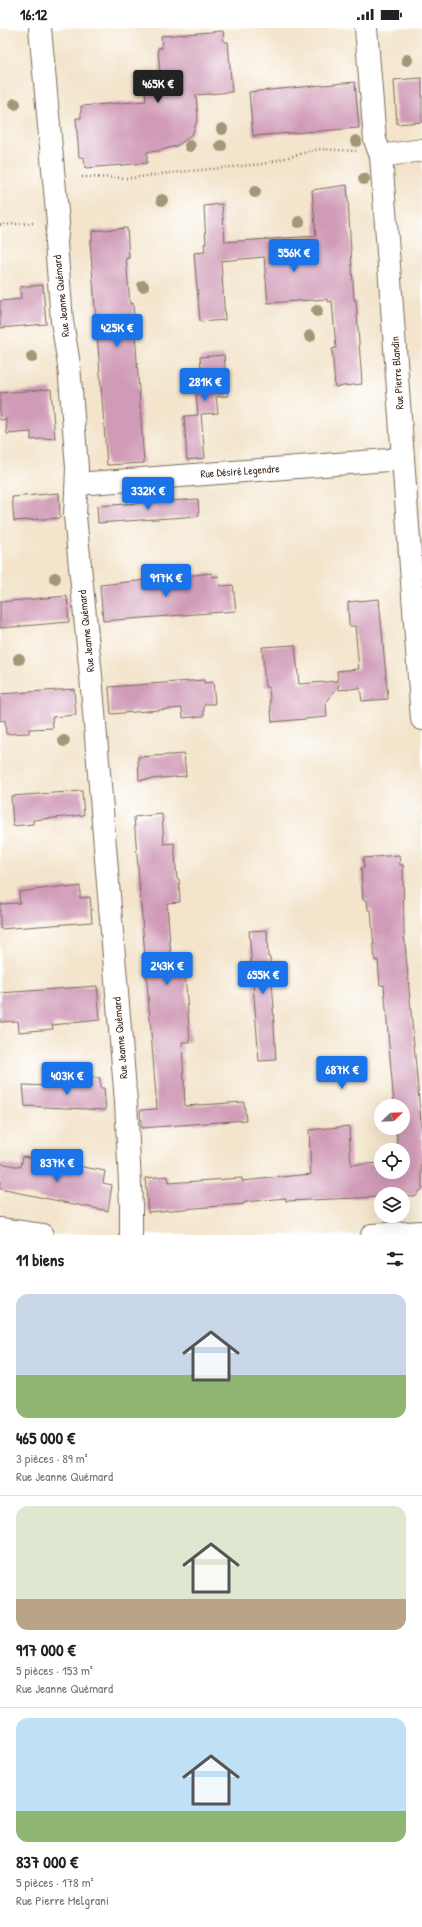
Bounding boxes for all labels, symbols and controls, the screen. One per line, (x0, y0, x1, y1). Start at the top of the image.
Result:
text: 16:12 (20, 4, 47, 25)
pin: 465K € (125, 70, 191, 104)
text: 465K € (142, 74, 174, 92)
pin: 556K € (261, 239, 327, 273)
text: 556K € (278, 243, 310, 261)
street label: Rue Jeanne Quémard (50, 254, 72, 338)
pin: 425K € (84, 314, 150, 348)
text: 425K € (101, 318, 133, 336)
street label: Rue Pierre Blandin (387, 336, 407, 410)
pin: 281K € (172, 368, 238, 402)
text: 281K € (189, 372, 221, 390)
street label: Rue Désiré Legendre (200, 461, 281, 481)
pin: 332K € (115, 477, 181, 511)
text: 332K € (131, 481, 165, 499)
pin: 917K € (133, 564, 199, 598)
text: 917K € (150, 568, 182, 586)
street label: Rue Jeanne Quémard (75, 589, 97, 673)
pin: 243K € (134, 952, 200, 986)
text: 243K € (151, 956, 183, 974)
pin: 655K € (230, 961, 296, 995)
text: 655K € (247, 965, 279, 983)
street label: Rue Jeanne Quémard (109, 996, 131, 1080)
pin: 687K € (309, 1056, 375, 1090)
text: 687K € (325, 1060, 359, 1078)
pin: 403K € (34, 1062, 100, 1096)
text: 403K € (51, 1066, 83, 1084)
north arrow (374, 1099, 410, 1135)
map controls (374, 1099, 410, 1223)
button: locate (374, 1143, 410, 1179)
pin: 837K € (24, 1149, 90, 1183)
text: 837K € (40, 1153, 74, 1171)
button: layers (374, 1187, 410, 1223)
text: 11 biens (16, 1248, 64, 1271)
icon: filters (384, 1248, 406, 1270)
icon: home (175, 1320, 247, 1392)
text: 465 000 € (16, 1426, 75, 1449)
text: 3 pièces · 89 m² (16, 1449, 88, 1467)
text: Rue Jeanne Quémard (16, 1467, 113, 1485)
icon: home (175, 1532, 247, 1604)
text: 917 000 € (16, 1638, 76, 1661)
text: 5 pièces · 153 m² (16, 1661, 93, 1679)
text: Rue Jeanne Quémard (16, 1679, 113, 1697)
icon: home (175, 1744, 247, 1816)
text: 837 000 € (16, 1850, 78, 1873)
text: 5 pièces · 178 m² (16, 1873, 94, 1891)
text: Rue Pierre Melgrani (16, 1891, 109, 1909)

